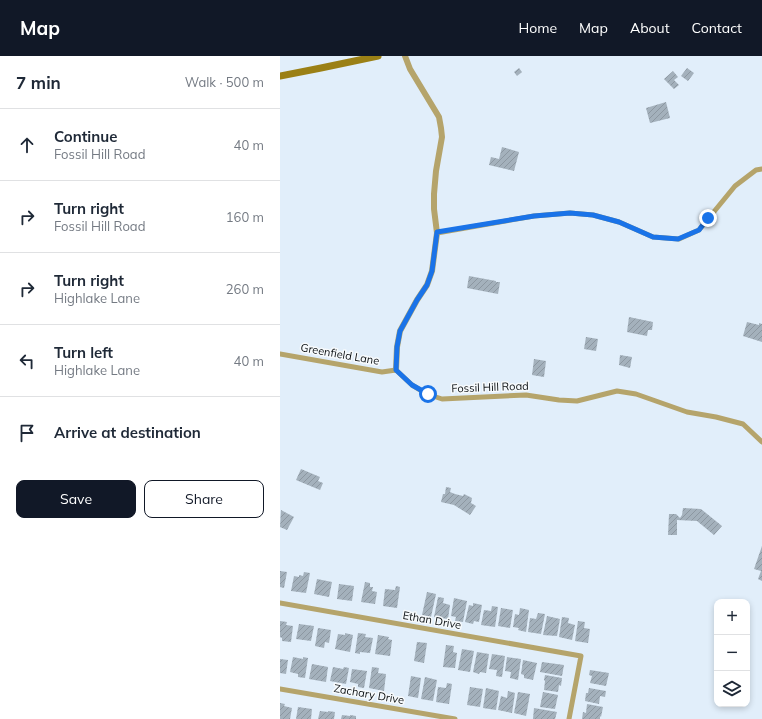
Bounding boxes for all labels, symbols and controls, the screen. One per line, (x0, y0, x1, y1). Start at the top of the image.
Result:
text: Map (20, 16, 60, 40)
text: Home (518, 19, 557, 37)
text: Map (579, 19, 608, 37)
text: About (630, 19, 670, 37)
text: Contact (692, 19, 742, 37)
text: 7 min (16, 72, 61, 93)
text: Walk · 500 m (185, 74, 264, 90)
text: Continue (54, 127, 117, 146)
icon: ahead (16, 134, 38, 156)
text: 40 m (234, 137, 264, 153)
text: Fossil Hill Road (54, 146, 145, 162)
text: Turn right (54, 199, 124, 218)
icon: right (16, 206, 38, 228)
text: 160 m (226, 209, 264, 225)
route end (699, 209, 717, 227)
text: Fossil Hill Road (54, 218, 145, 234)
text: Turn right (54, 271, 124, 290)
icon: right (16, 278, 38, 300)
text: 260 m (226, 281, 264, 297)
text: Highlake Lane (54, 290, 140, 306)
street label: Greenfield Lane (299, 340, 381, 368)
text: Turn left (54, 343, 113, 362)
icon: left (16, 350, 38, 372)
text: 40 m (234, 353, 264, 369)
text: Highlake Lane (54, 362, 140, 378)
street label: Fossil Hill Road (451, 379, 529, 395)
route start (419, 385, 437, 403)
icon: arrive (16, 422, 38, 444)
text: Arrive at destination (54, 423, 201, 442)
button: Save (16, 480, 136, 518)
button: Share (144, 480, 264, 518)
map controls (714, 599, 750, 707)
button: + (714, 599, 750, 635)
street label: Ethan Drive (402, 608, 462, 632)
button: − (714, 635, 750, 671)
button: layers (714, 671, 750, 707)
street label: Zachary Drive (333, 681, 405, 707)

